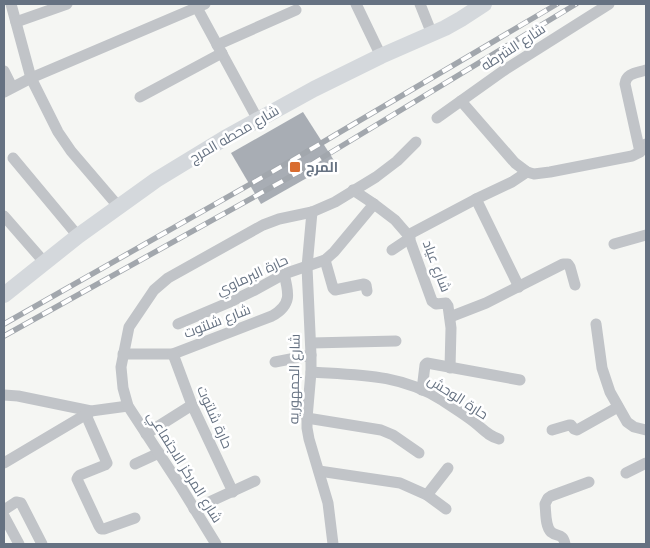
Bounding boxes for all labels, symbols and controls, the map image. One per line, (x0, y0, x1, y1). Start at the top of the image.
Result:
street label: شارع الشرطه (478, 20, 549, 74)
street label: شارع محطه المرج (187, 102, 282, 167)
place label: المرج (306, 159, 338, 177)
marker: المرج (288, 160, 302, 174)
street label: شارع عياد (419, 238, 454, 295)
street label: حارة البرماوي (214, 252, 292, 302)
street label: شارع شلتوت (181, 301, 253, 342)
street label: شارع الجمهوريه (285, 334, 304, 424)
street label: حارة الوحش (425, 372, 491, 422)
street label: حارة شلتوت (194, 383, 236, 451)
street label: شارع المركز الاجتماعي (141, 408, 226, 528)

